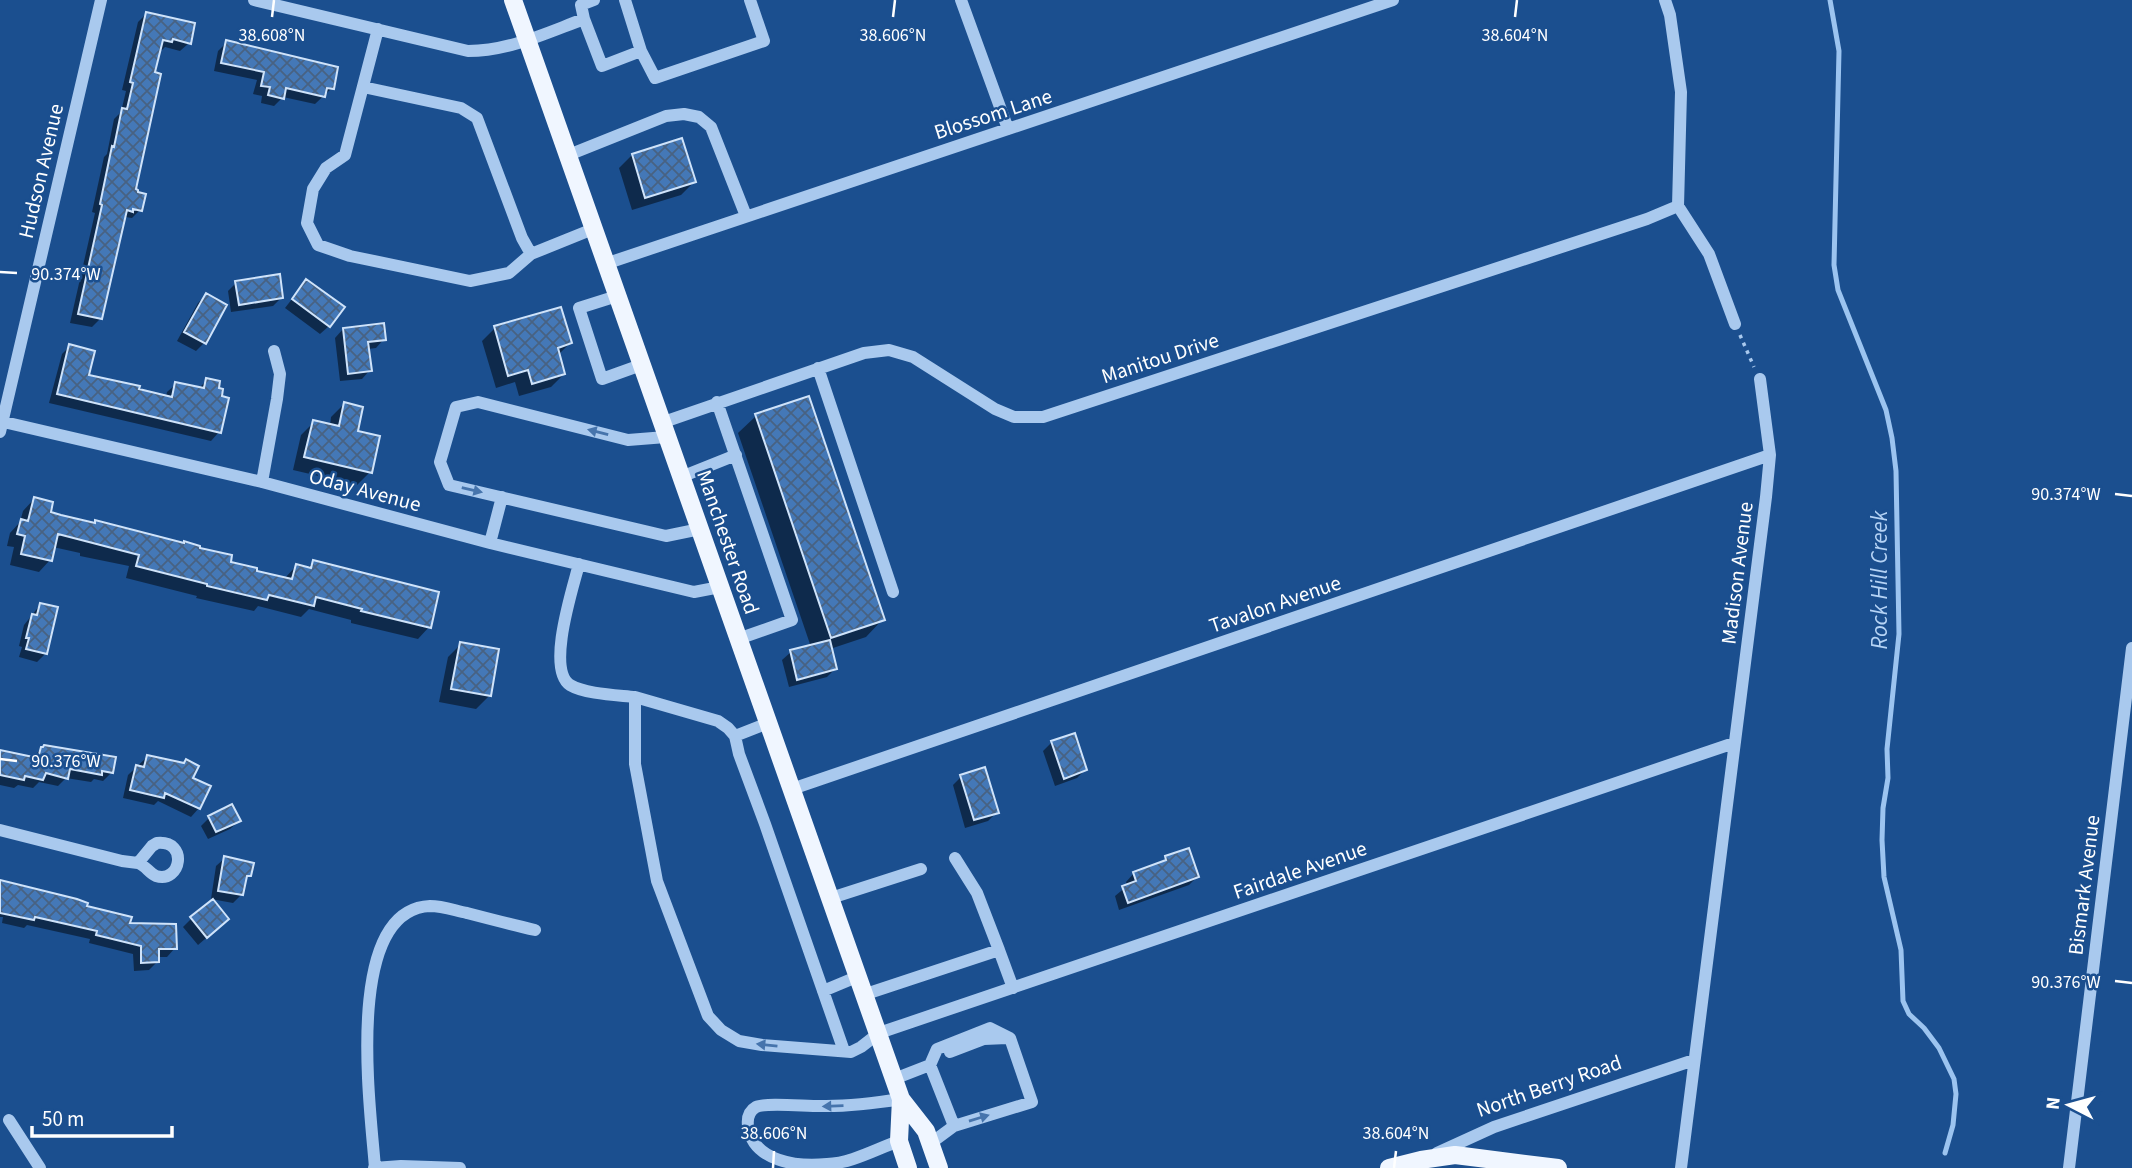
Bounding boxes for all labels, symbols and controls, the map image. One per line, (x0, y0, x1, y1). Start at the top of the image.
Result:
text: 38.608°N (239, 23, 305, 48)
text: 38.606°N (860, 23, 926, 48)
text: 38.604°N (1482, 23, 1548, 48)
street label: Blossom Lane (930, 81, 1056, 147)
street label: Hudson Avenue (11, 101, 71, 241)
text: 90.374°W (31, 262, 101, 287)
street label: Manitou Drive (1097, 325, 1223, 391)
one-way arrow (587, 426, 609, 437)
street label: Oday Avenue (306, 461, 424, 519)
street label: Manchester Road (689, 466, 767, 618)
text: 90.374°W (2031, 482, 2101, 507)
one-way arrow (461, 485, 483, 496)
street label: Madison Avenue (1713, 500, 1761, 646)
water label: Rock Hill Creek (1863, 509, 1896, 650)
street label: Tavalon Avenue (1205, 567, 1345, 641)
text: 90.376°W (31, 749, 101, 774)
street label: Bismark Avenue (2061, 813, 2107, 957)
street label: Fairdale Avenue (1229, 833, 1371, 907)
text: 90.376°W (2031, 970, 2101, 995)
one-way arrow (756, 1039, 778, 1050)
street label: North Berry Road (1472, 1047, 1626, 1125)
north arrow (2034, 1070, 2104, 1140)
scale bar (32, 1094, 172, 1138)
text: N (2039, 1096, 2068, 1111)
one-way arrow (822, 1100, 844, 1112)
text: 50 m (42, 1104, 84, 1134)
one-way arrow (969, 1113, 990, 1123)
text: 38.606°N (741, 1121, 807, 1146)
text: 38.604°N (1363, 1121, 1429, 1146)

